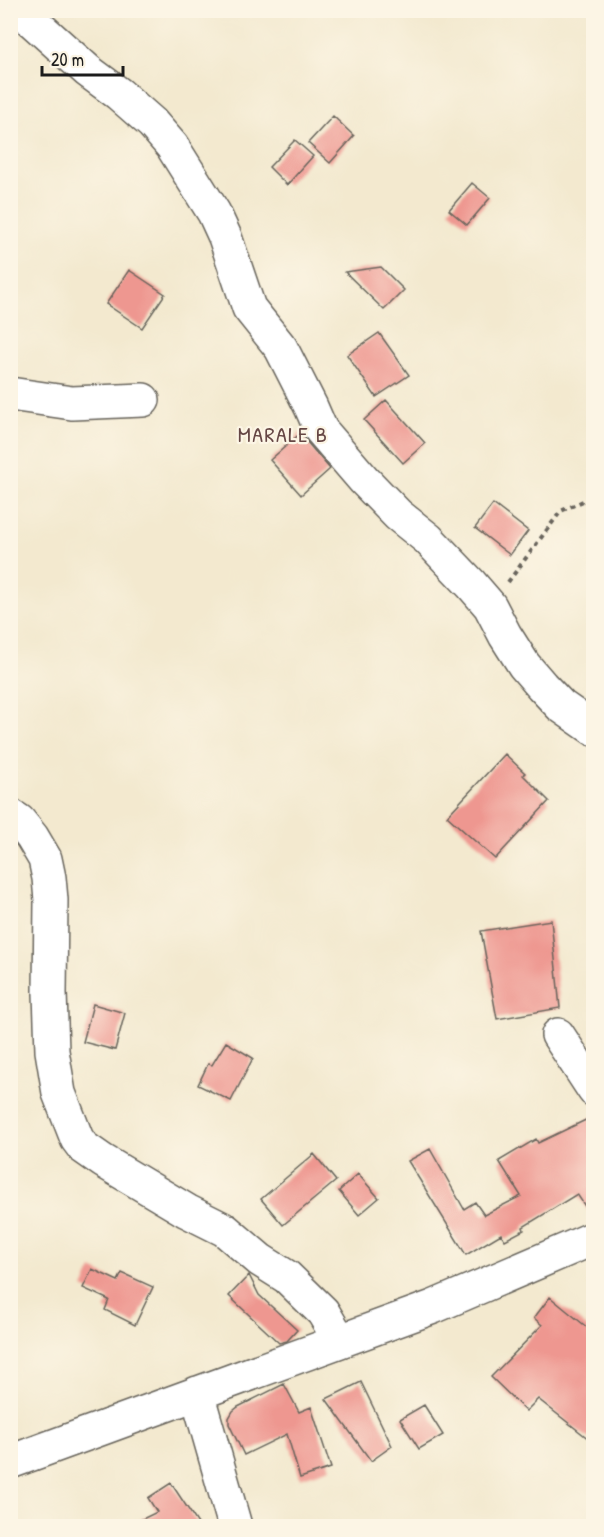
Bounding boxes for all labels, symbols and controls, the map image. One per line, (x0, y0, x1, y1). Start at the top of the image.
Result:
scale bar (42, 39, 123, 77)
text: 20 m (51, 47, 84, 72)
district label: MARALE B (238, 419, 328, 449)

